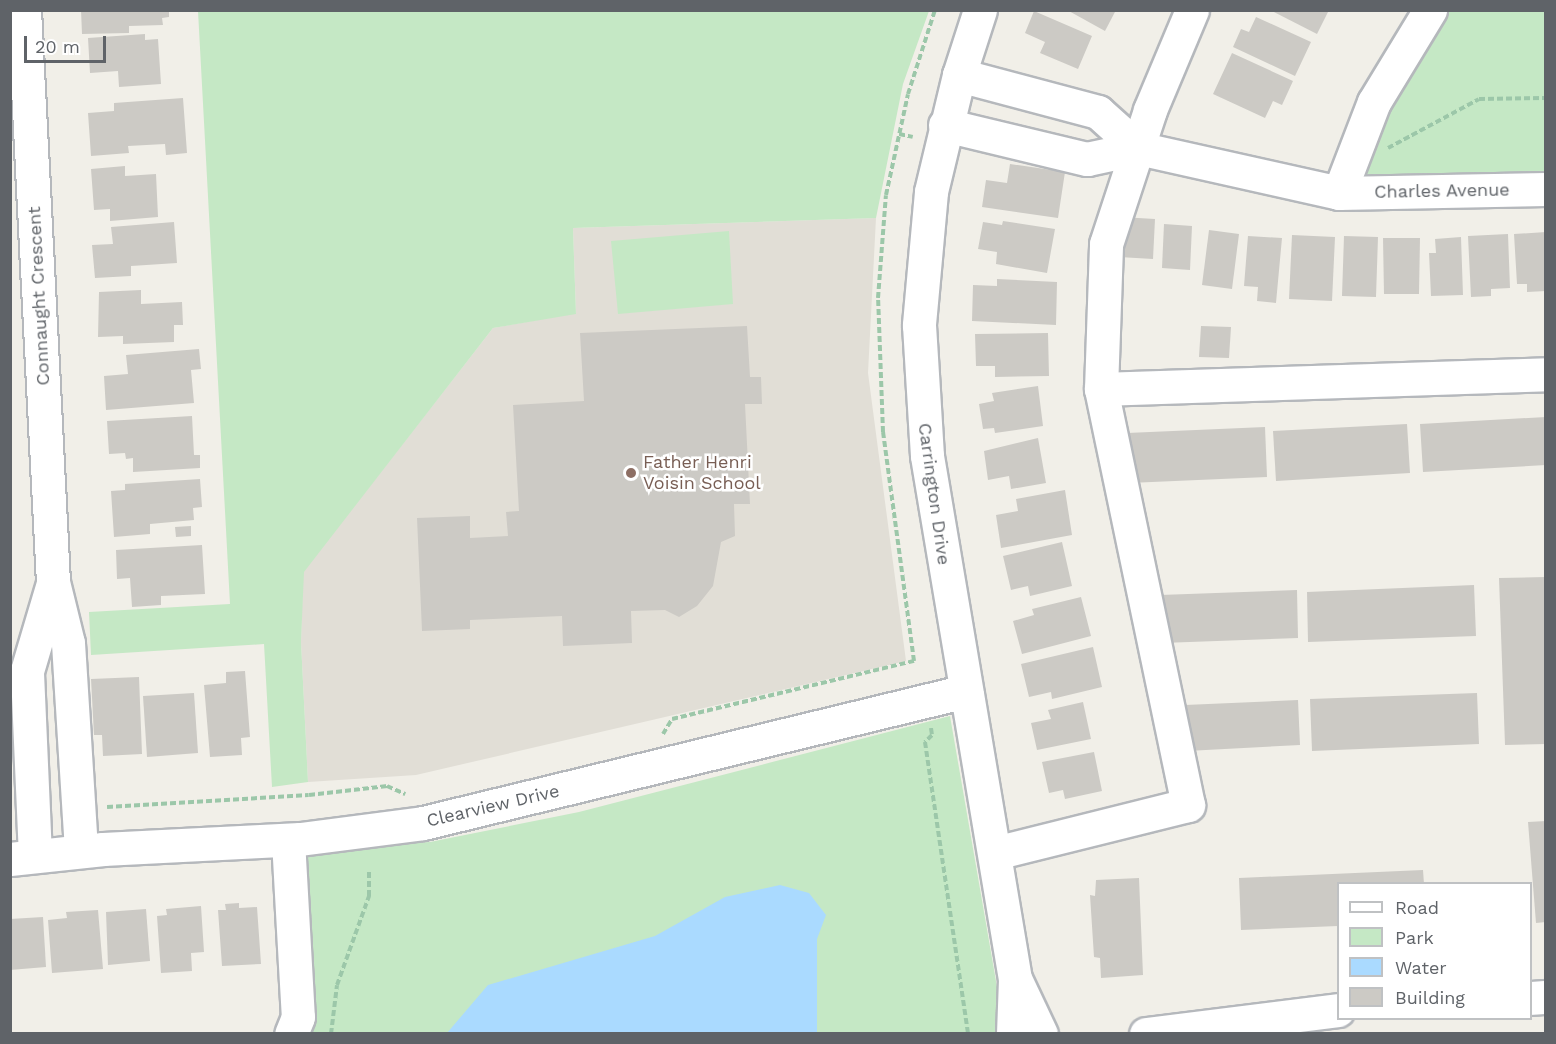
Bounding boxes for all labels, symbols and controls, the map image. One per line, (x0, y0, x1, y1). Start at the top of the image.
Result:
scale bar (27, 24, 110, 62)
text: 20 m (35, 36, 80, 57)
street label: Charles Avenue (1374, 179, 1510, 203)
street label: Connaught Crescent (24, 206, 54, 386)
street label: Carrington Drive (913, 422, 955, 566)
place label: Father Henri Voisin School (643, 452, 761, 494)
marker: Father Henri Voisin School (624, 466, 638, 480)
street label: Clearview Drive (424, 780, 562, 832)
legend (1337, 882, 1532, 1020)
text: Road (1395, 897, 1439, 918)
text: Park (1395, 927, 1434, 948)
text: Water (1395, 957, 1447, 978)
text: Building (1395, 987, 1465, 1008)

